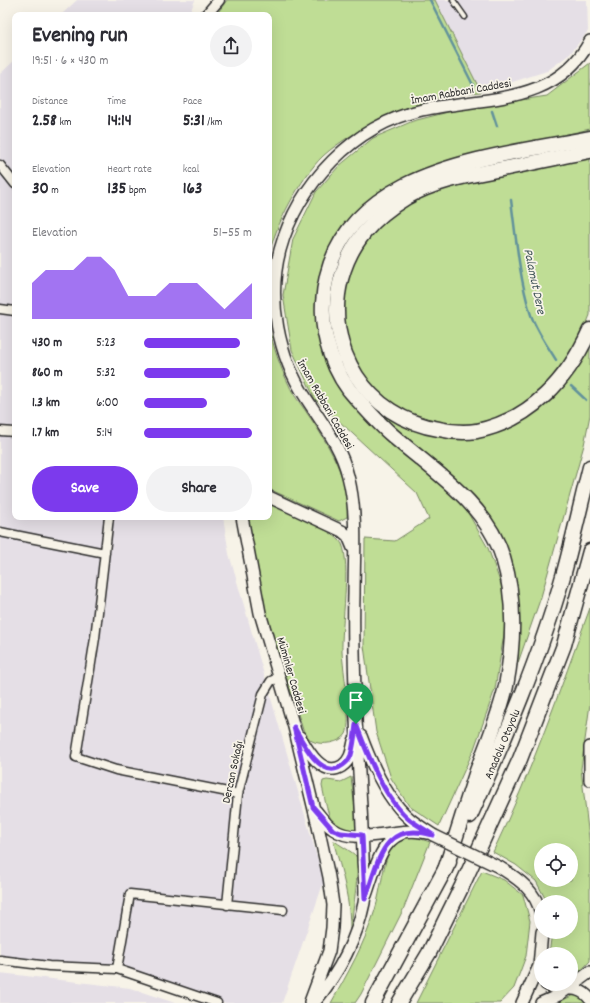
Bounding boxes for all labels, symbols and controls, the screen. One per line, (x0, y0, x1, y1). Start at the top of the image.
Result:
text: Evening run (32, 21, 128, 52)
button: share (210, 25, 252, 67)
text: 19:51 · 6 × 430 m (32, 52, 108, 71)
street label: İmam Rabbani Caddesi (410, 75, 513, 110)
text: Distance (32, 94, 68, 110)
text: Time (107, 94, 126, 110)
text: Pace (183, 94, 202, 110)
text: 2.58 (32, 110, 57, 134)
text: 14:14 (107, 110, 132, 134)
text: 5:31 (183, 110, 205, 134)
text: km (57, 115, 72, 131)
text: /km (205, 115, 222, 131)
text: Elevation (32, 162, 70, 178)
text: Heart rate (107, 162, 152, 178)
text: kcal (183, 162, 199, 178)
text: 30 (32, 178, 49, 202)
text: 135 (107, 178, 126, 202)
text: 163 (183, 178, 202, 202)
text: m (49, 183, 59, 199)
text: bpm (126, 183, 146, 199)
text: Elevation (32, 224, 77, 243)
text: 51–55 m (213, 224, 252, 243)
water label: Palamut Dere (517, 247, 550, 317)
text: 430 m (32, 334, 62, 353)
text: 5:23 (96, 334, 116, 353)
street label: İmam Rabbani Caddesi (292, 357, 357, 453)
text: 860 m (32, 364, 63, 383)
text: 5:32 (96, 364, 116, 383)
text: 1.3 km (32, 394, 60, 413)
text: 6:00 (96, 394, 119, 413)
text: 1.7 km (32, 424, 59, 443)
text: 5:14 (96, 424, 112, 443)
button: Save (32, 466, 138, 512)
button: Share (146, 466, 252, 512)
street label: Müminler Caddesi (272, 635, 310, 716)
pin (339, 683, 373, 724)
icon: arrive (345, 689, 367, 711)
street label: Anadolu Otoyolu (481, 707, 525, 782)
street label: Dercan Sokağı (219, 740, 248, 805)
map controls (534, 843, 578, 991)
button: locate (534, 843, 578, 887)
button: + (534, 895, 578, 939)
button: − (534, 947, 578, 991)

